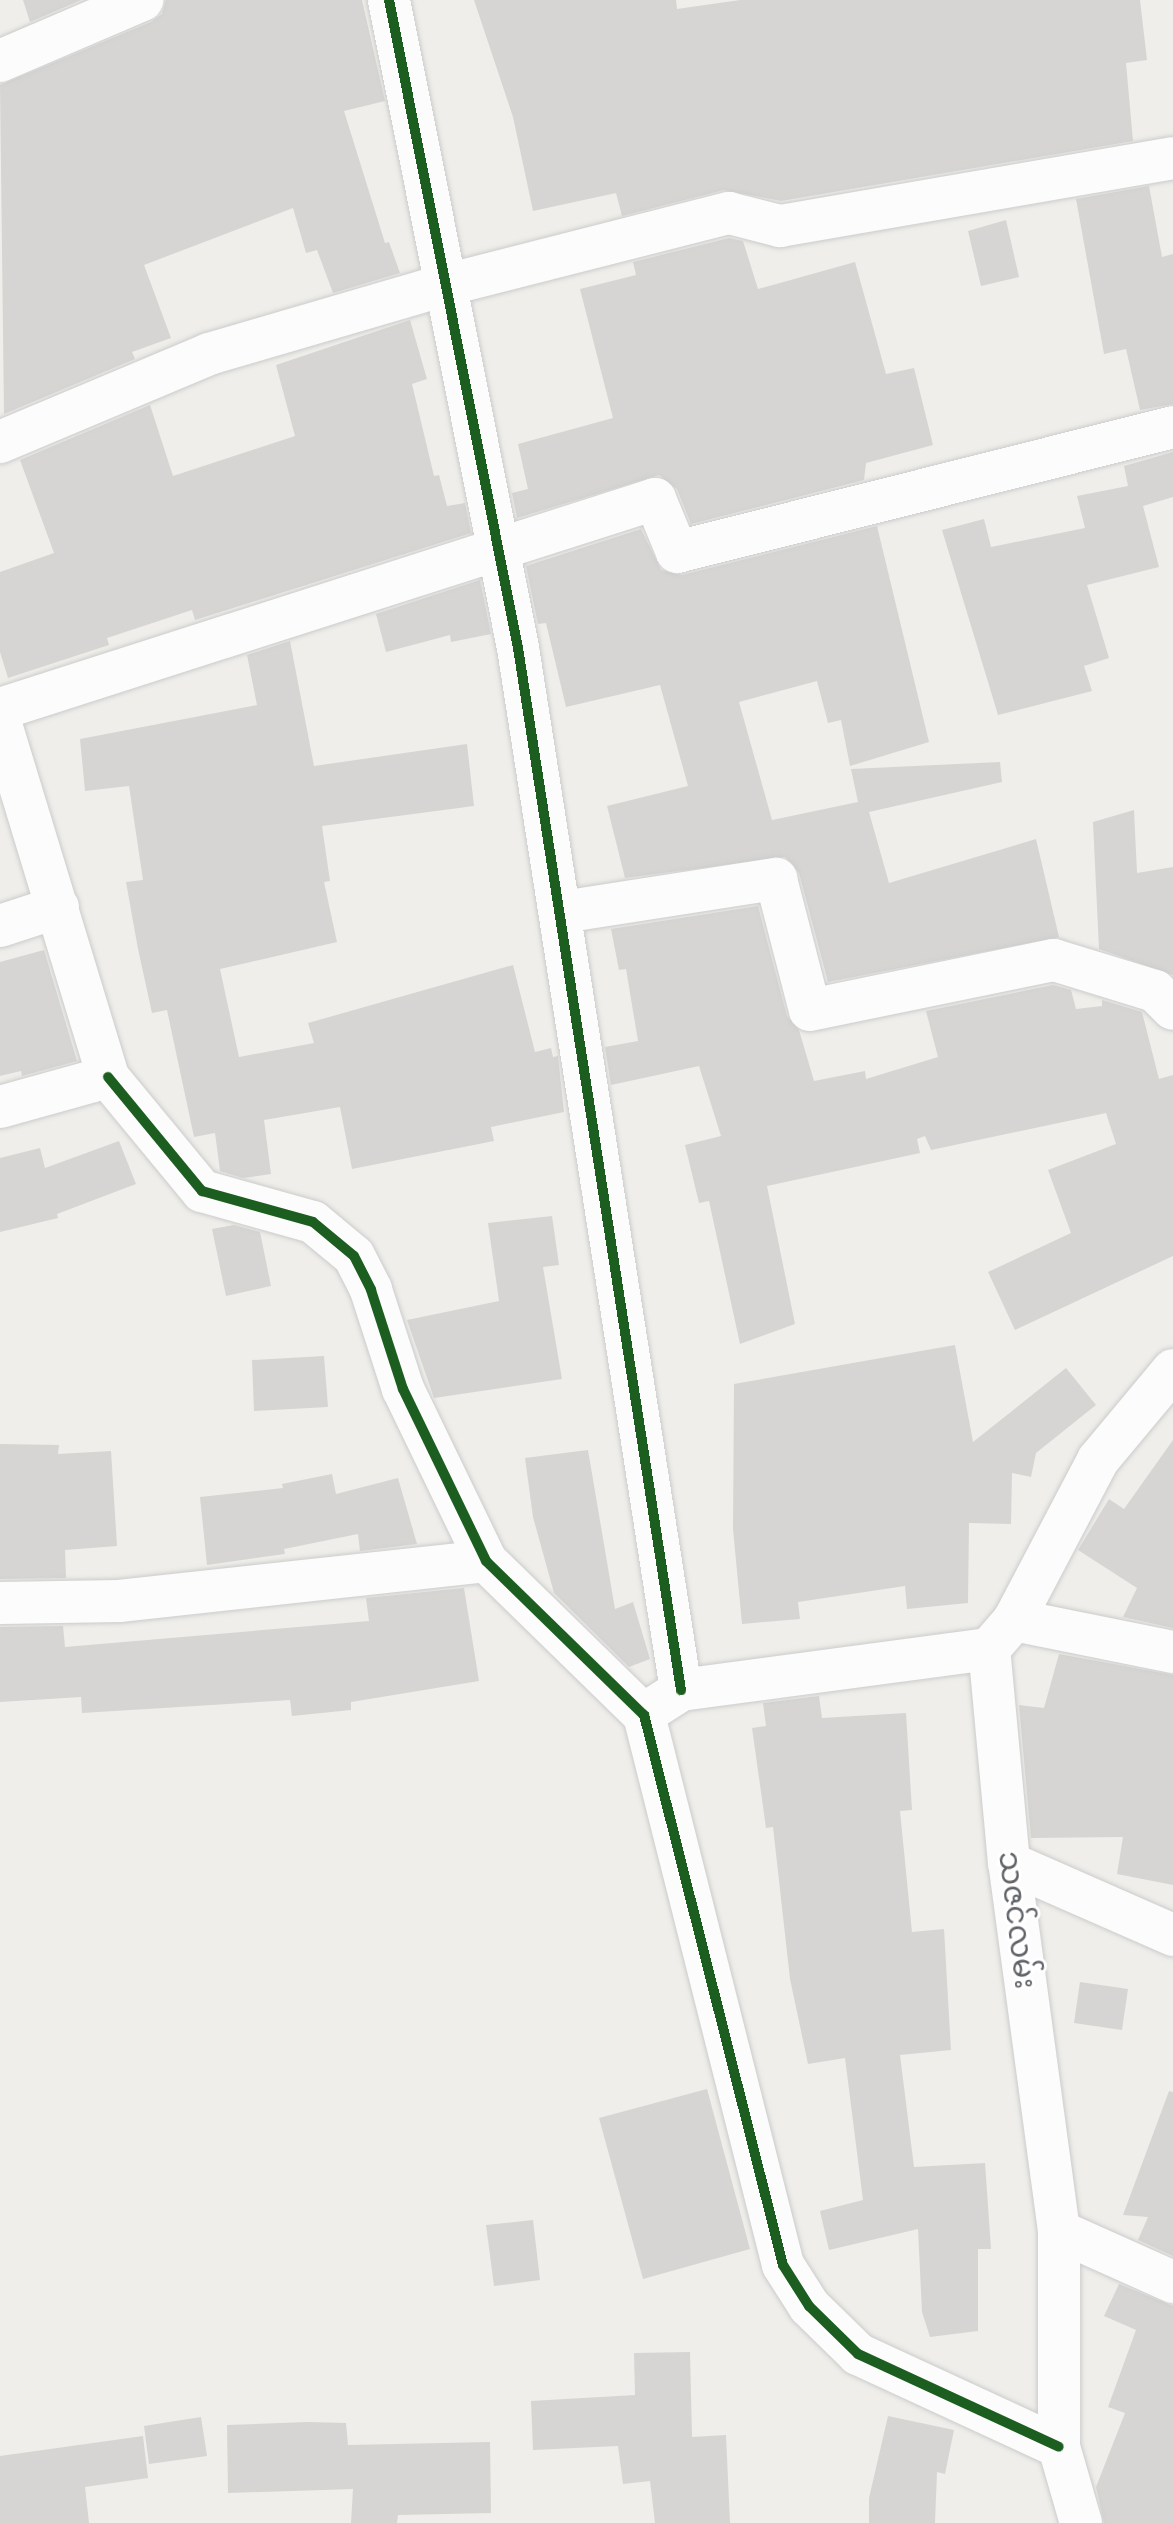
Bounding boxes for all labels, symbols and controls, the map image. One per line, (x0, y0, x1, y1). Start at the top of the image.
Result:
street label: သဇင်လမ်း (991, 1849, 1043, 1991)

